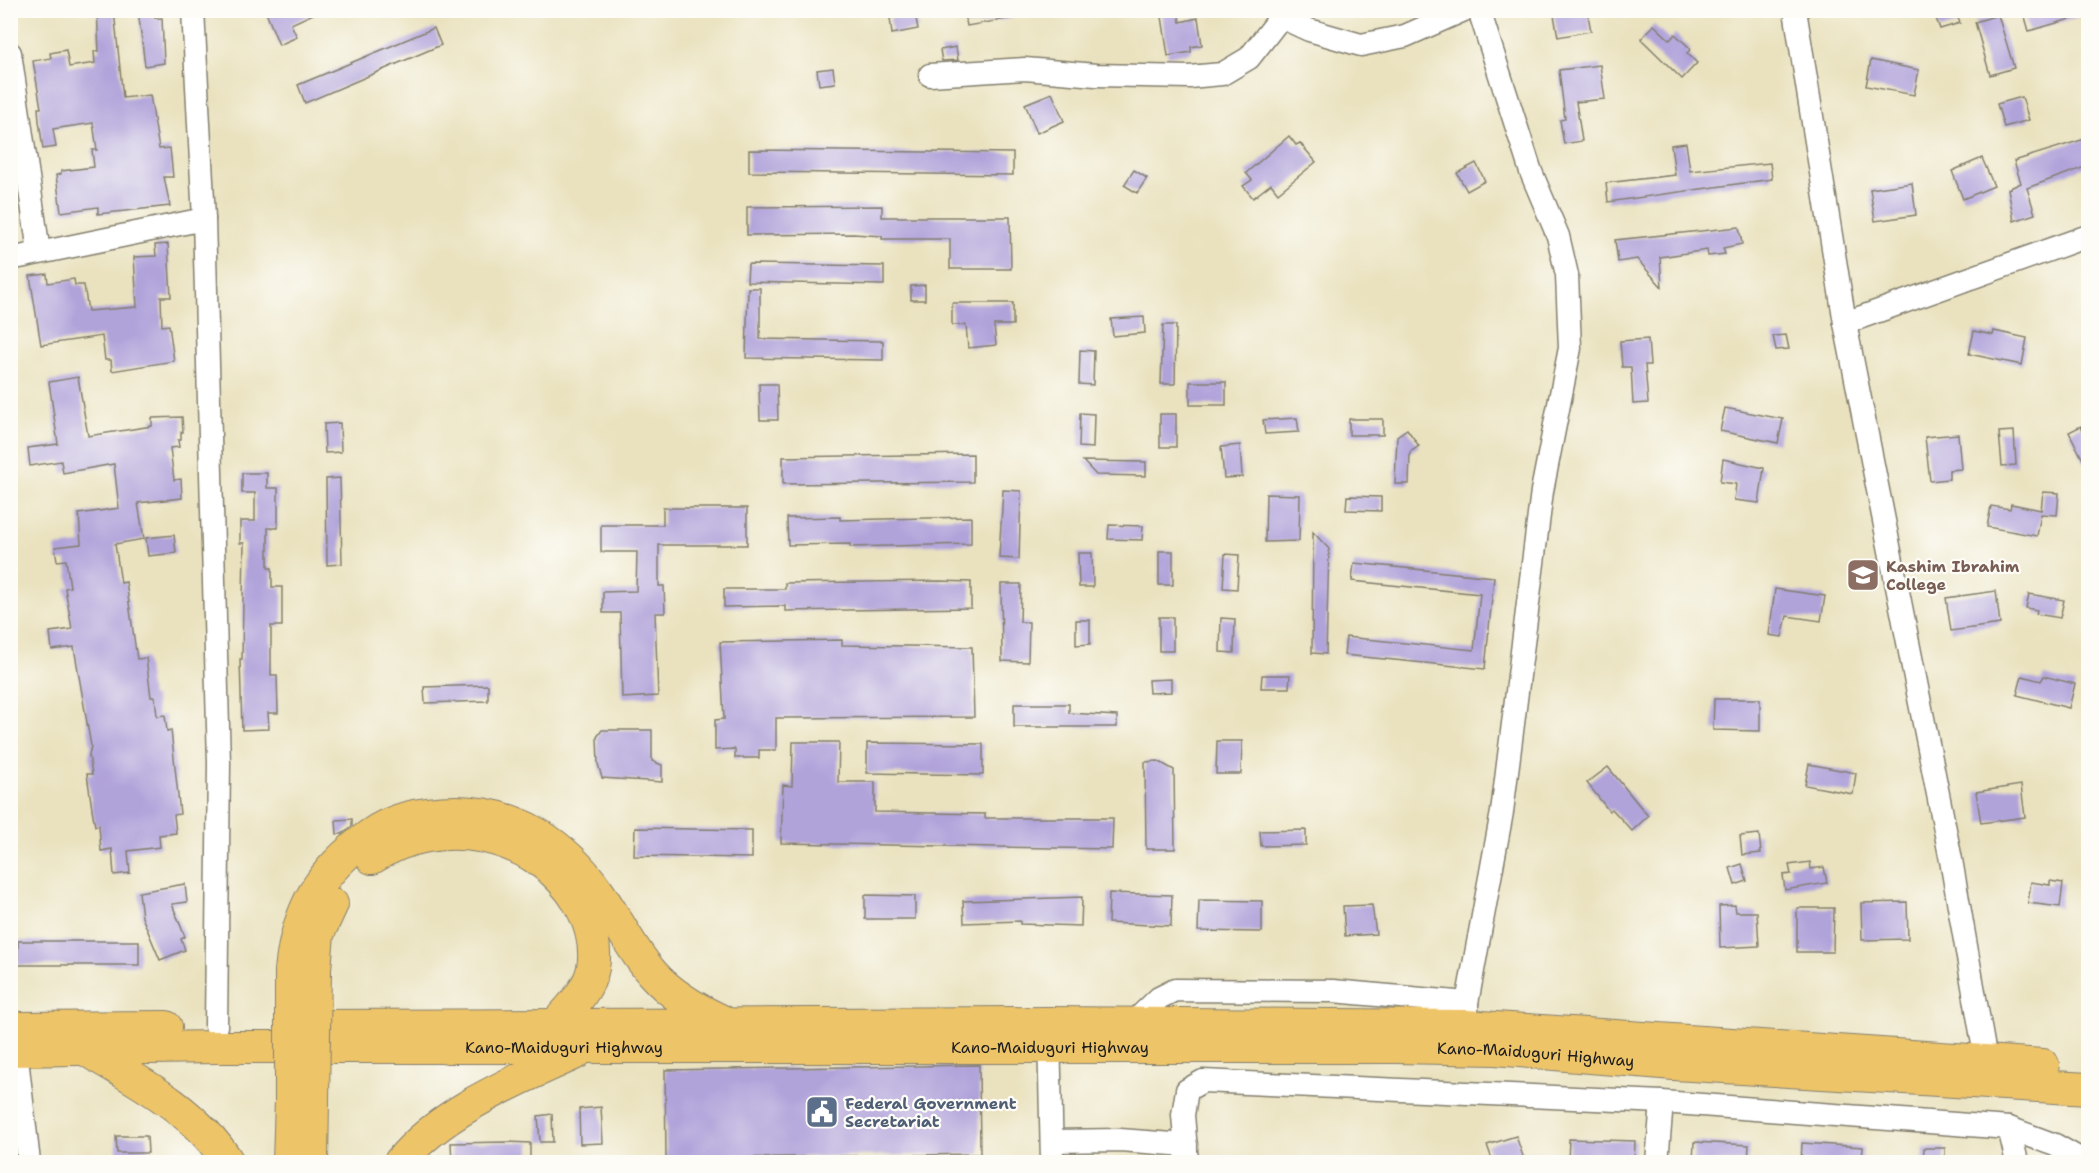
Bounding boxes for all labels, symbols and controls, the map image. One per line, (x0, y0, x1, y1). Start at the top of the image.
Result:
place label: Kashim Ibrahim College (1886, 556, 2020, 595)
school or university icon: Kashim Ibrahim College (1845, 557, 1881, 593)
street label: Kano-Maiduguri Highway (465, 1037, 663, 1058)
street label: Kano-Maiduguri Highway (951, 1037, 1149, 1058)
street label: Kano-Maiduguri Highway (1437, 1037, 1635, 1071)
place label: Federal Government Secretariat (845, 1093, 1017, 1132)
public building icon: Federal Government Secretariat (804, 1094, 840, 1130)

